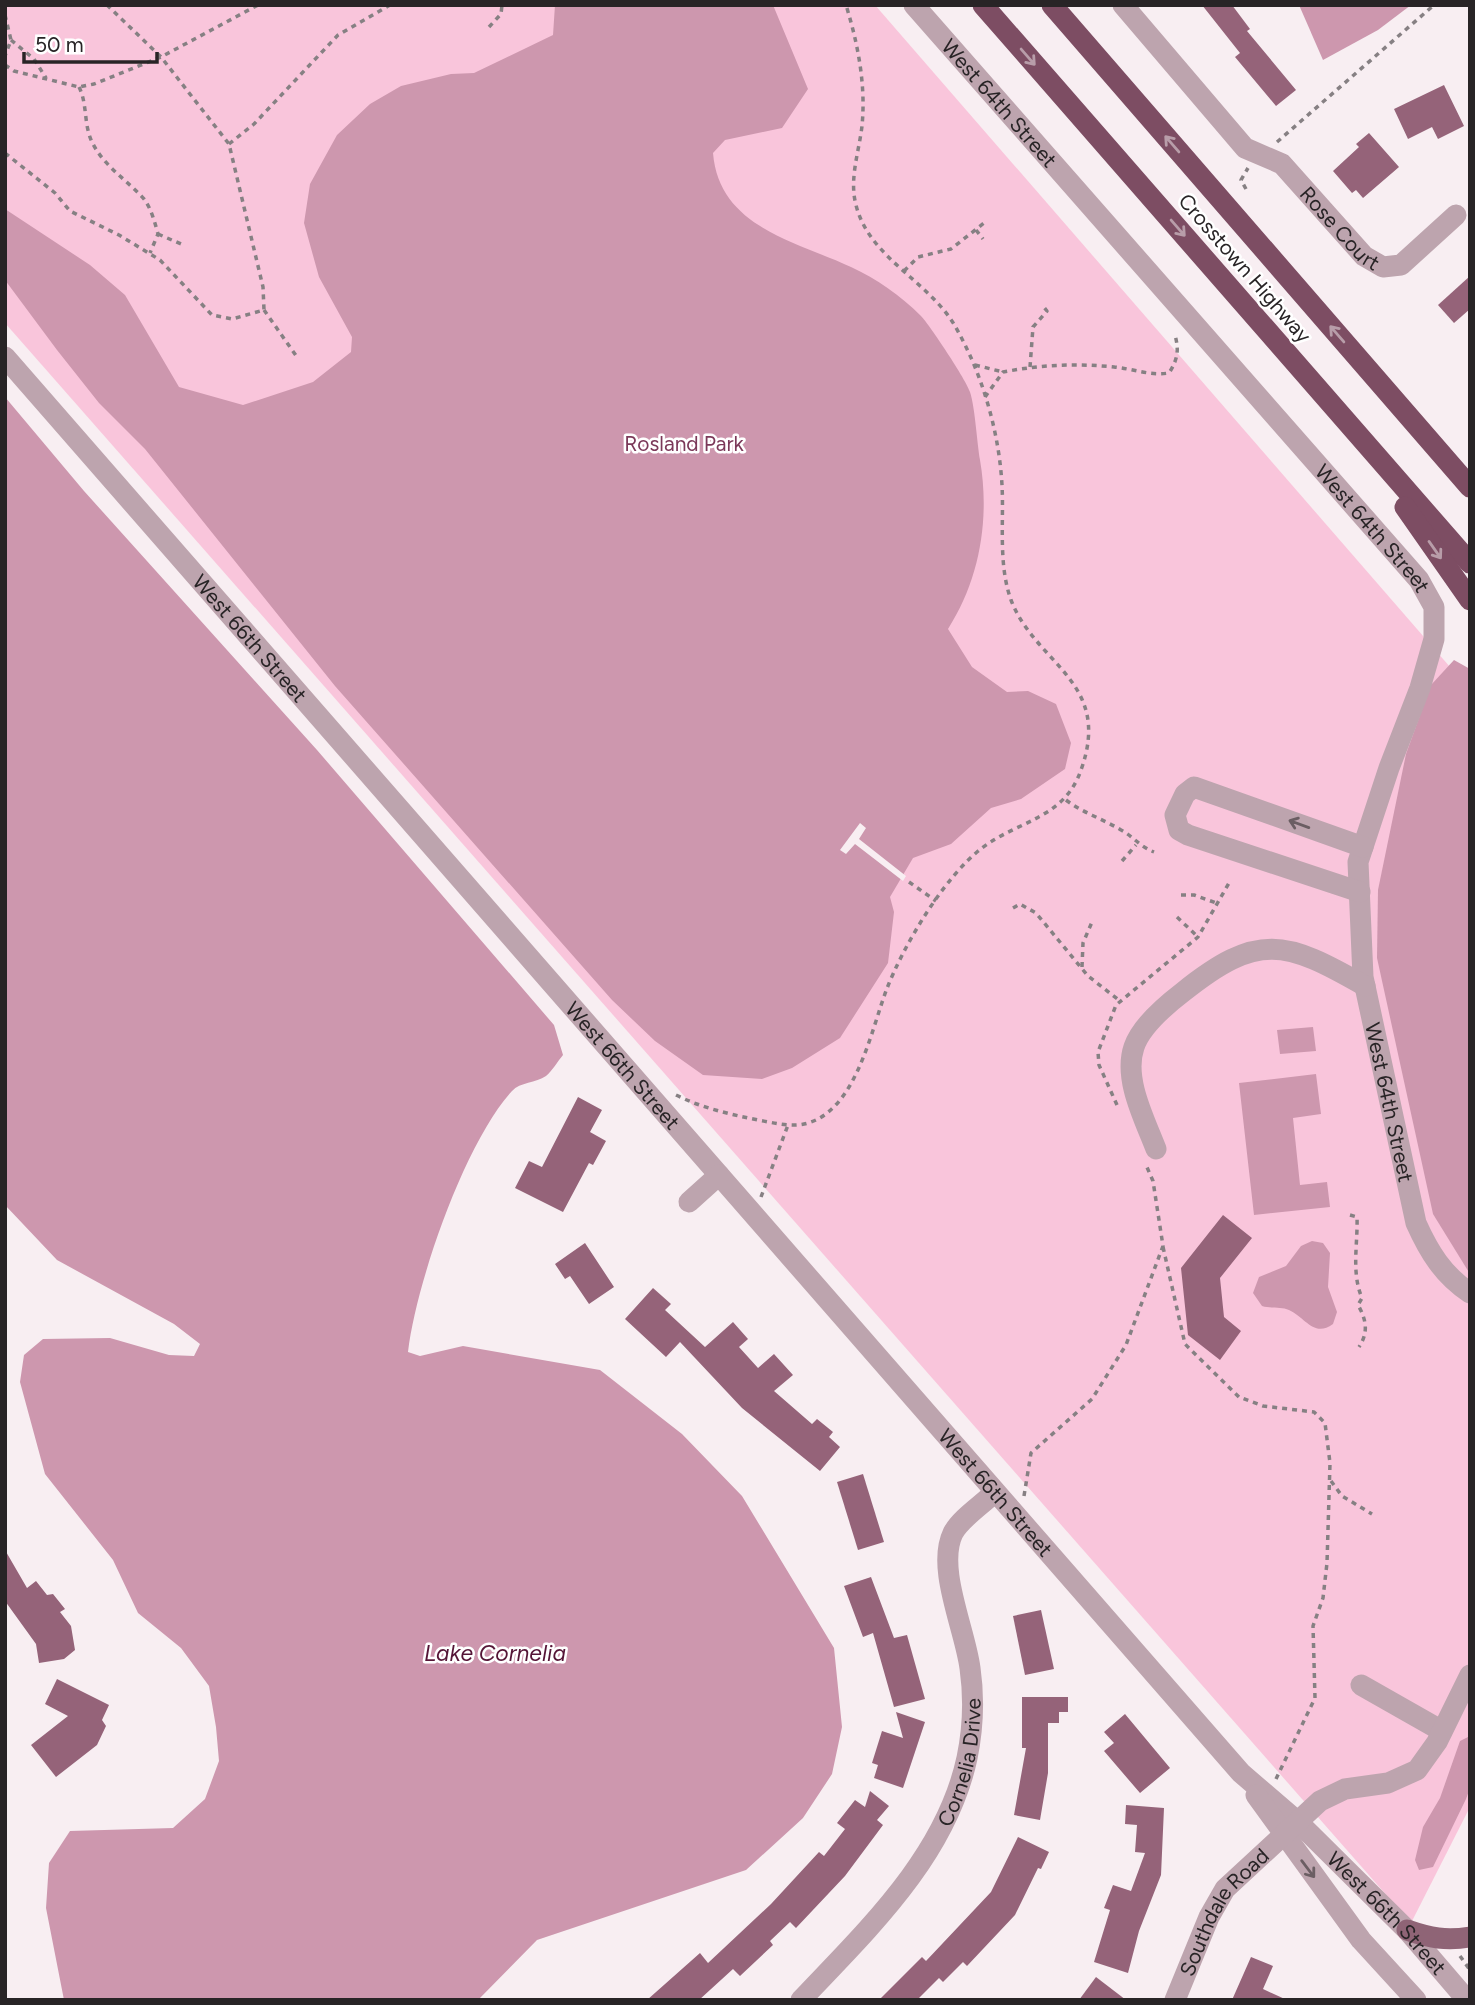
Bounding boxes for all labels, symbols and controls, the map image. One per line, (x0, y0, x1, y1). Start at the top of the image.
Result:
scale bar (24, 21, 158, 65)
text: 50 m (35, 32, 84, 57)
street label: West 64th Street (937, 33, 1063, 172)
one-way arrow (1020, 47, 1036, 65)
one-way arrow (1164, 135, 1180, 153)
street label: Rose Court (1295, 181, 1385, 275)
street label: Crosstown Highway (1173, 188, 1317, 348)
one-way arrow (1170, 219, 1186, 237)
one-way arrow (1329, 326, 1345, 344)
park label: Rosland Park (624, 431, 745, 456)
street label: West 64th Street (1310, 459, 1436, 597)
one-way arrow (1428, 540, 1442, 559)
street label: West 66th Street (188, 569, 313, 707)
one-way arrow (1288, 817, 1310, 829)
street label: West 66th Street (561, 996, 686, 1134)
street label: West 64th Street (1361, 1020, 1419, 1184)
street label: West 66th Street (934, 1423, 1058, 1561)
water label: Lake Cornelia (424, 1639, 566, 1667)
street label: Cornelia Drive (932, 1698, 985, 1830)
street label: Southdale Road (1174, 1843, 1274, 1979)
street label: West 66th Street (1322, 1846, 1452, 1980)
one-way arrow (1301, 1859, 1316, 1877)

